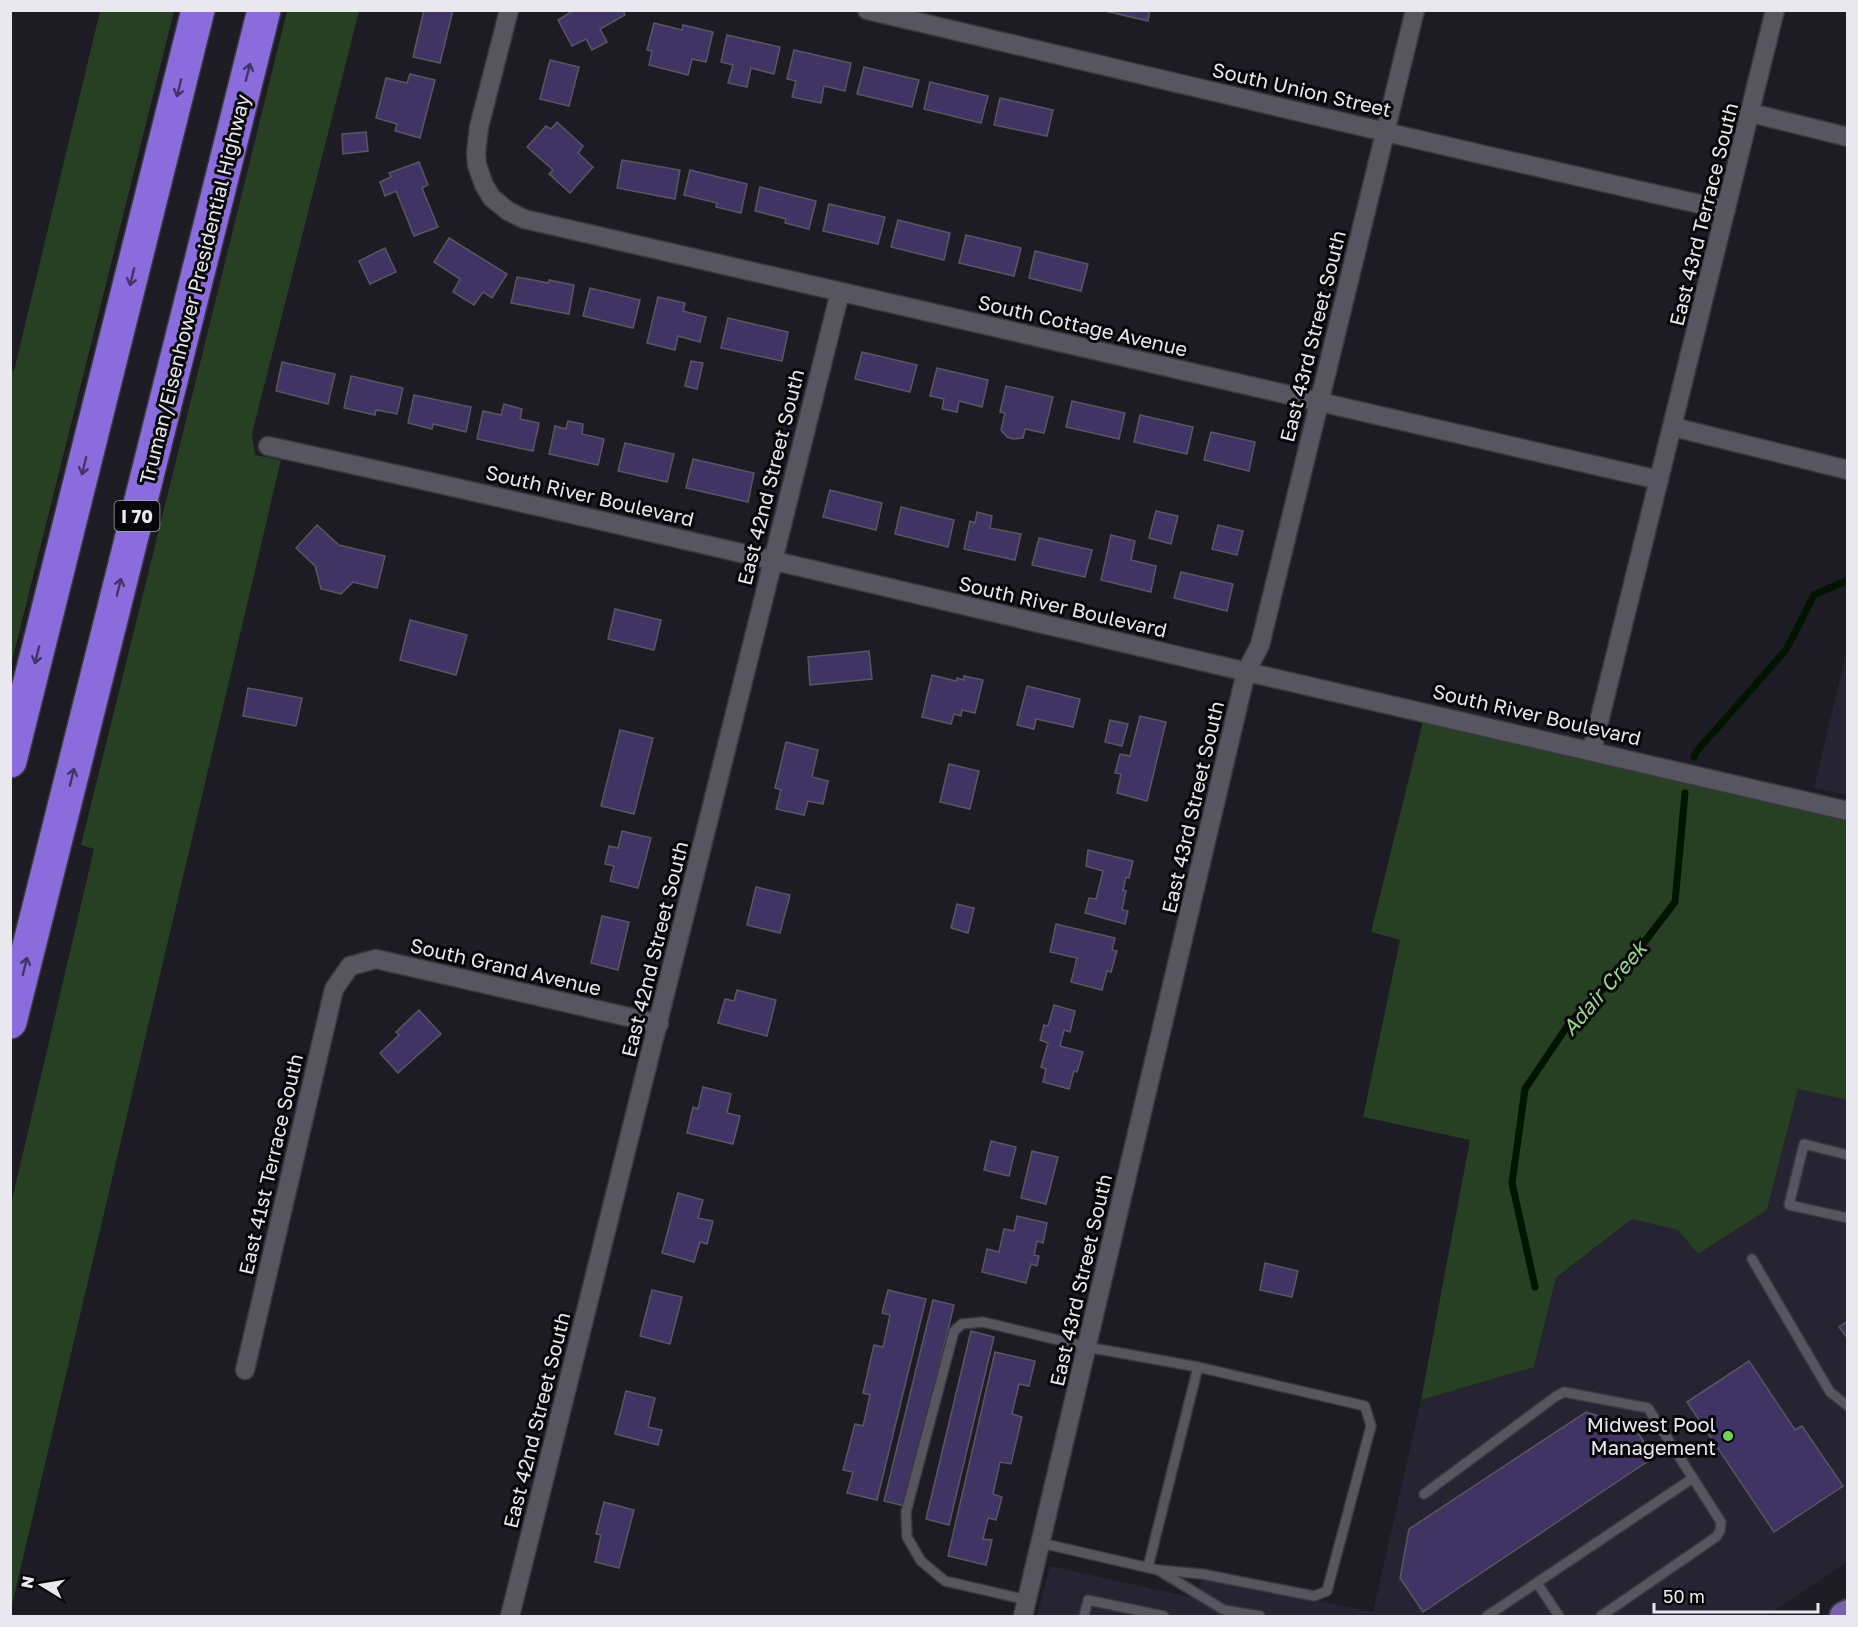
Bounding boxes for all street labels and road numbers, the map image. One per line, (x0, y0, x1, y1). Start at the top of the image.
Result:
street label: South Union Street (1210, 57, 1394, 121)
street label: Truman/Eisenhower Presidential Highway (134, 91, 254, 487)
street label: East 43rd Terrace South (1664, 100, 1742, 328)
street label: East 43rd Street South (1274, 228, 1350, 444)
street label: South Cottage Avenue (976, 289, 1190, 361)
street label: East 42nd Street South (732, 367, 808, 587)
street label: South River Boulevard (483, 459, 697, 531)
road number: I 70 (114, 501, 160, 531)
street label: South River Boulevard (956, 570, 1170, 642)
street label: South River Boulevard (1430, 678, 1644, 750)
street label: East 43rd Street South (1156, 699, 1228, 915)
street label: East 42nd Street South (616, 839, 692, 1059)
street label: South Grand Avenue (408, 932, 604, 1000)
street label: East 41st Terrace South (233, 1051, 307, 1277)
street label: East 43rd Street South (1044, 1172, 1116, 1388)
street label: East 42nd Street South (498, 1310, 574, 1530)

